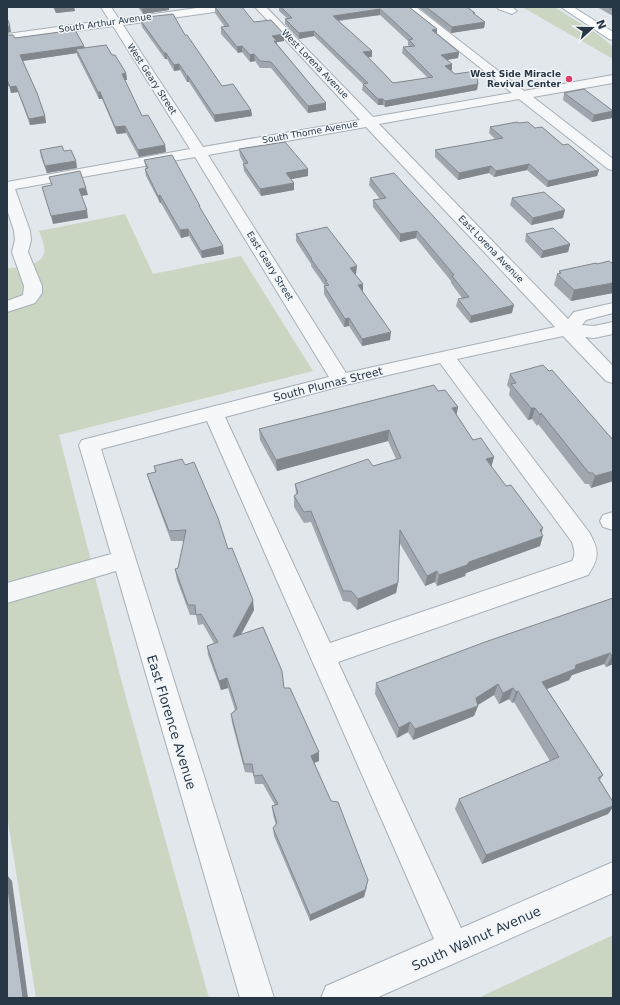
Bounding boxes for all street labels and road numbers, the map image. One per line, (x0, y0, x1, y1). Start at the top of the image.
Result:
street label: South Arthur Avenue (58, 11, 153, 34)
street label: West Lorena Avenue (279, 27, 351, 101)
street label: West Geary Street (125, 42, 179, 117)
street label: South Thorne Avenue (261, 119, 359, 145)
street label: East Lorena Avenue (456, 213, 526, 285)
street label: East Geary Street (245, 230, 296, 303)
street label: South Plumas Street (272, 364, 385, 404)
street label: East Florence Avenue (144, 653, 199, 791)
street label: South Walnut Avenue (409, 903, 543, 974)

